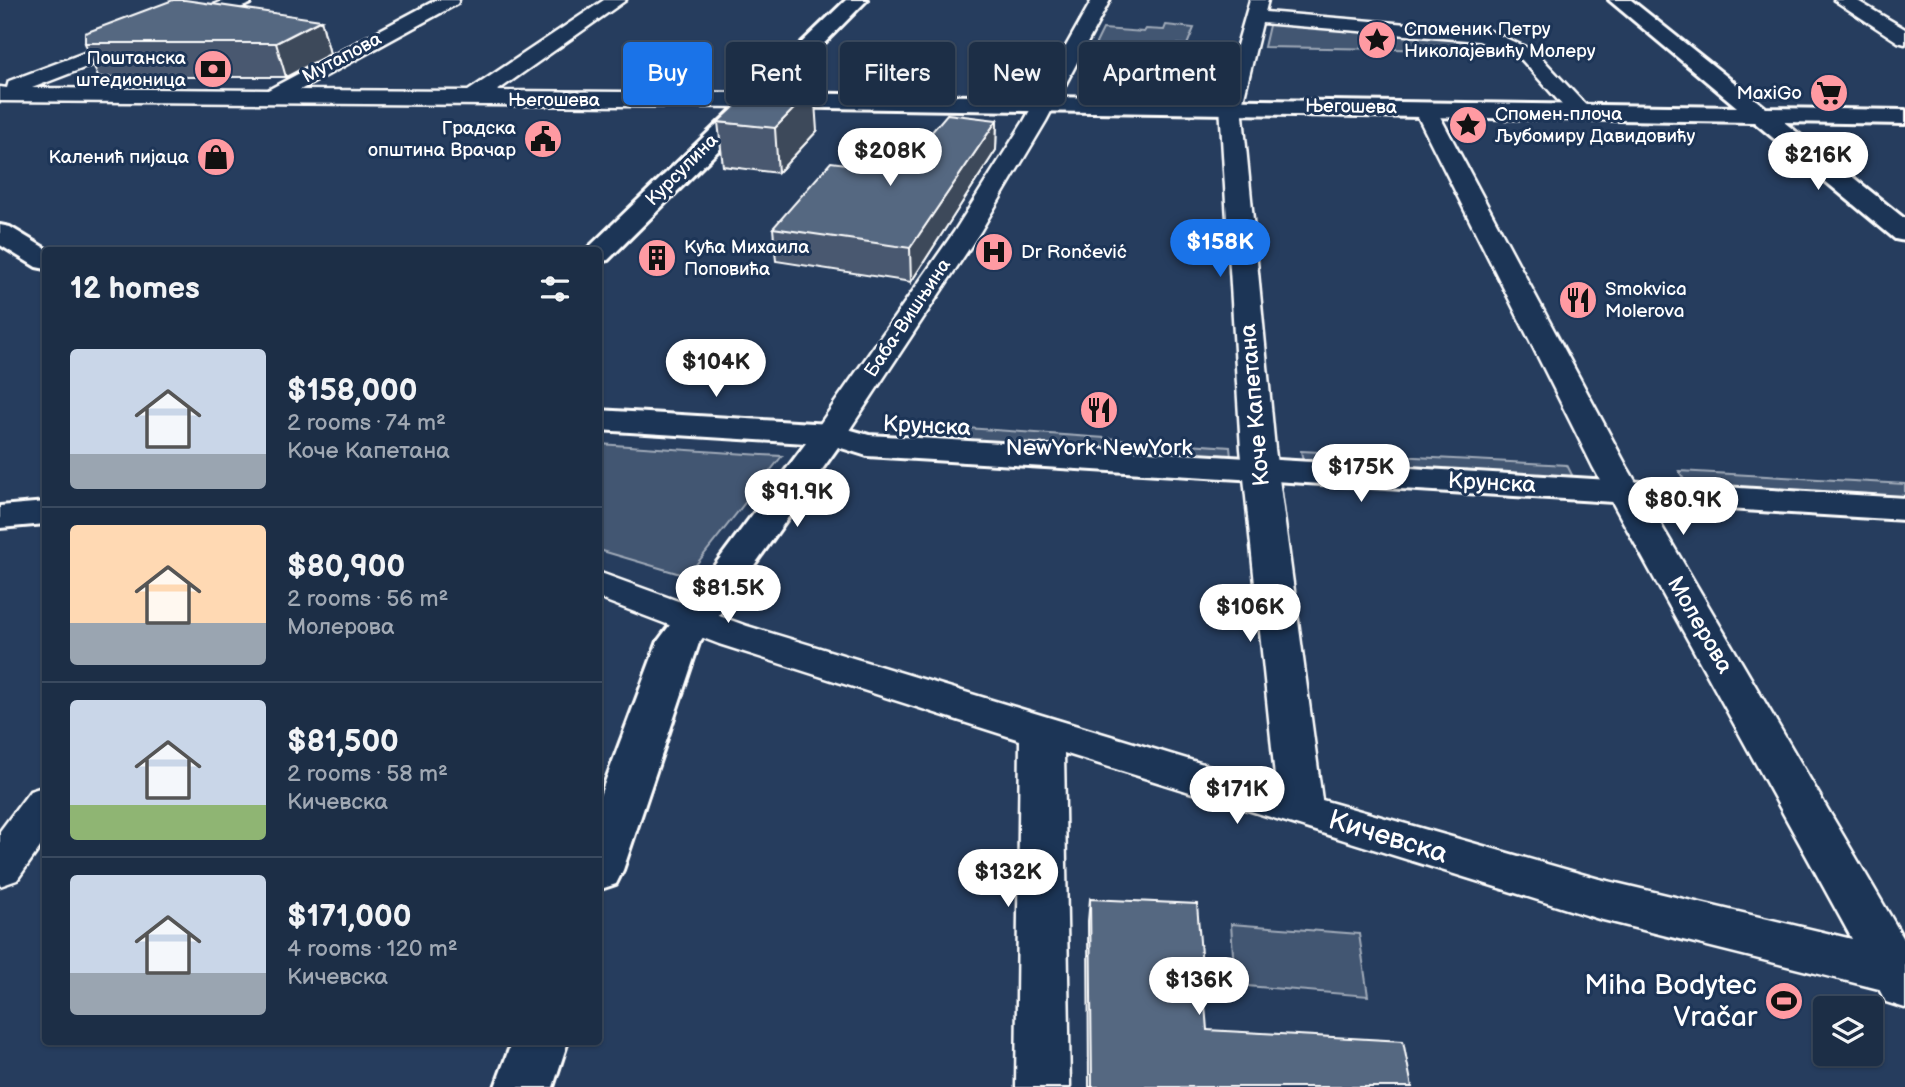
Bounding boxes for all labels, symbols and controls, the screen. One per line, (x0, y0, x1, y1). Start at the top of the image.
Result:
place label: Споменик Петру Николајевићу Молеру (1404, 18, 1596, 63)
place icon: Споменик Петру Николајевићу Молеру (1356, 19, 1398, 61)
street label: Мутапова (298, 28, 386, 88)
chip: Buy (623, 42, 712, 105)
chip: Rent (726, 42, 826, 105)
chip: Filters (840, 42, 955, 105)
chip: New (969, 42, 1065, 105)
chip: Apartment (1079, 42, 1240, 105)
place label: Поштанска штедионица (76, 47, 186, 92)
bank icon: Поштанска штедионица (192, 48, 234, 90)
supermarket icon: MaxiGo (1808, 72, 1850, 114)
place label: MaxiGo (1736, 82, 1802, 105)
street label: Његошева (508, 89, 600, 112)
street label: Његошева (1305, 95, 1397, 119)
place label: Спомен-плоча Љубомиру Давидовићу (1494, 103, 1695, 148)
place icon: Спомен-плоча Љубомиру Давидовићу (1447, 104, 1489, 146)
place label: Градска општина Врачар (368, 117, 516, 162)
public building icon: Градска општина Врачар (522, 118, 564, 160)
pin: $208K (841, 128, 939, 188)
street label: Курсулина (641, 129, 723, 211)
pin: $216K (1769, 132, 1867, 192)
shop icon: Каленић пијаца (195, 136, 237, 178)
text: $208K (854, 137, 926, 165)
text: $216K (1784, 141, 1852, 169)
place label: Каленић пијаца (49, 146, 189, 169)
pin: $158K (1171, 219, 1269, 279)
text: $158K (1186, 228, 1254, 256)
hospital icon: Dr Rončević (973, 231, 1015, 273)
place label: Кућа Михаила Поповића (684, 236, 810, 281)
building icon: Кућа Михаила Поповића (636, 237, 678, 279)
place label: Dr Rončević (1021, 241, 1127, 264)
street label: Баба-Вишњина (860, 254, 956, 382)
icon: filters (536, 270, 574, 308)
text: 12 homes (70, 271, 200, 307)
place label: Smokvica Molerova (1605, 278, 1687, 323)
restaurant icon: Smokvica Molerova (1557, 279, 1599, 321)
street label: Коче Капетана (1234, 322, 1276, 487)
pin: $104K (667, 340, 765, 399)
text: $104K (682, 348, 750, 376)
text: $158,000 (287, 373, 417, 409)
icon: home (126, 377, 210, 461)
restaurant icon: NewYork NewYork (1078, 389, 1120, 431)
text: 2 rooms · 74 m² (287, 409, 446, 437)
street label: Крунска (882, 410, 972, 442)
place label: NewYork NewYork (1005, 434, 1193, 462)
text: Коче Капетана (287, 437, 450, 465)
pin: $175K (1312, 444, 1410, 504)
text: $175K (1328, 453, 1394, 481)
street label: Крунска (1447, 467, 1537, 499)
pin: $91.9K (740, 470, 854, 529)
pin: $80.9K (1626, 477, 1740, 537)
text: $91.9K (761, 478, 833, 506)
text: $80.9K (1644, 486, 1722, 514)
text: $80,900 (287, 549, 405, 585)
icon: home (126, 553, 210, 637)
pin: $81.5K (671, 566, 785, 625)
street label: Молерова (1661, 571, 1739, 679)
text: $81.5K (692, 574, 764, 602)
pin: $106K (1201, 584, 1299, 644)
text: 2 rooms · 56 m² (287, 585, 449, 613)
text: $106K (1216, 593, 1284, 621)
text: Молерова (287, 613, 394, 641)
text: $81,500 (287, 724, 399, 760)
icon: home (126, 728, 210, 812)
text: 2 rooms · 58 m² (287, 760, 448, 788)
pin: $171K (1188, 766, 1286, 826)
text: $171K (1206, 775, 1268, 803)
text: Кичевска (287, 788, 388, 816)
street label: Кичевска (1324, 803, 1452, 871)
pin: $132K (959, 850, 1057, 909)
text: $132K (974, 858, 1042, 886)
text: $171,000 (287, 899, 411, 935)
icon: home (126, 903, 210, 987)
text: 4 rooms · 120 m² (287, 935, 458, 963)
pin: $136K (1150, 958, 1248, 1017)
text: Кичевска (287, 963, 388, 991)
text: $136K (1165, 966, 1233, 994)
place label: Miha Bodytec Vračar (1584, 969, 1758, 1034)
sports icon: Miha Bodytec Vračar (1763, 980, 1805, 1022)
map controls (1813, 996, 1883, 1066)
button: layers (1813, 996, 1883, 1066)

